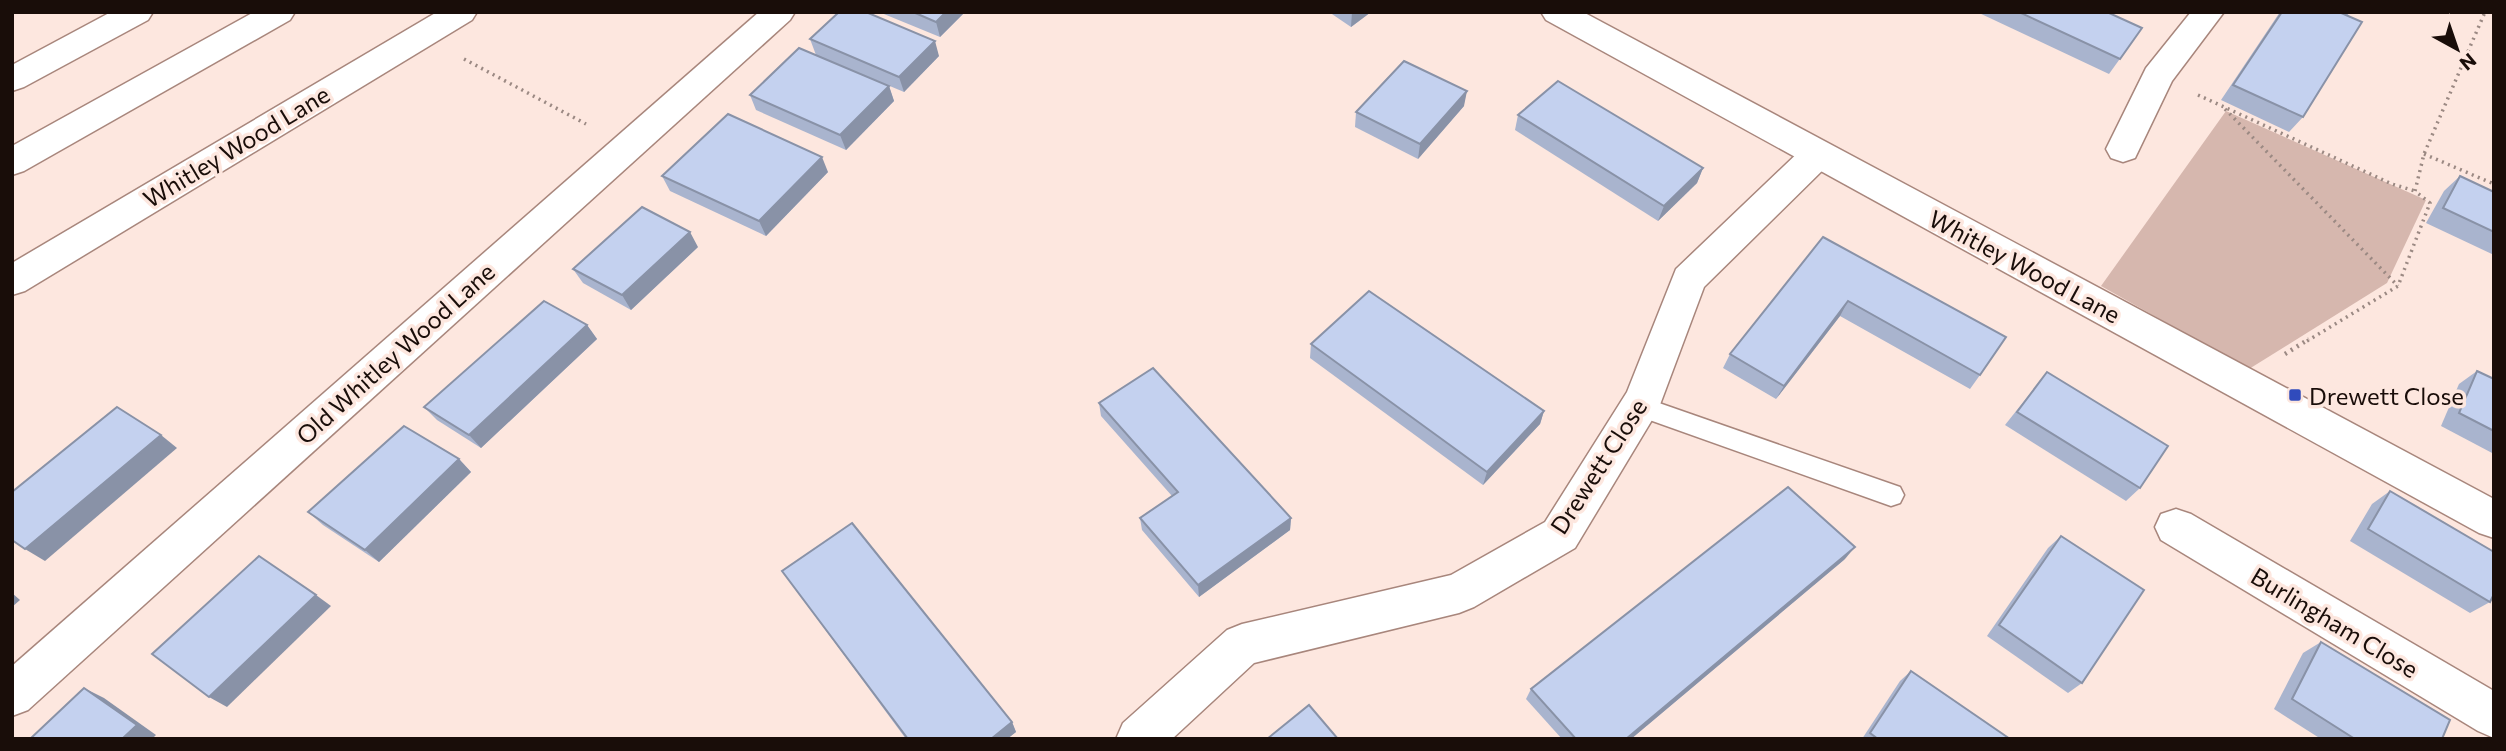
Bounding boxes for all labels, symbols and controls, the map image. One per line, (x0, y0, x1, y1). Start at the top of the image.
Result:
north arrow (2422, 14, 2492, 84)
text: N (2455, 49, 2481, 76)
street label: Whitley Wood Lane (138, 79, 334, 213)
street label: Whitley Wood Lane (1924, 203, 2126, 329)
street label: Old Whitley Wood Lane (290, 256, 500, 450)
place label: Drewett Close (2309, 381, 2464, 410)
marker: Drewett Close (2287, 387, 2303, 403)
street label: Drewett Close (1544, 393, 1652, 539)
street label: Burlingham Close (2246, 561, 2424, 683)

